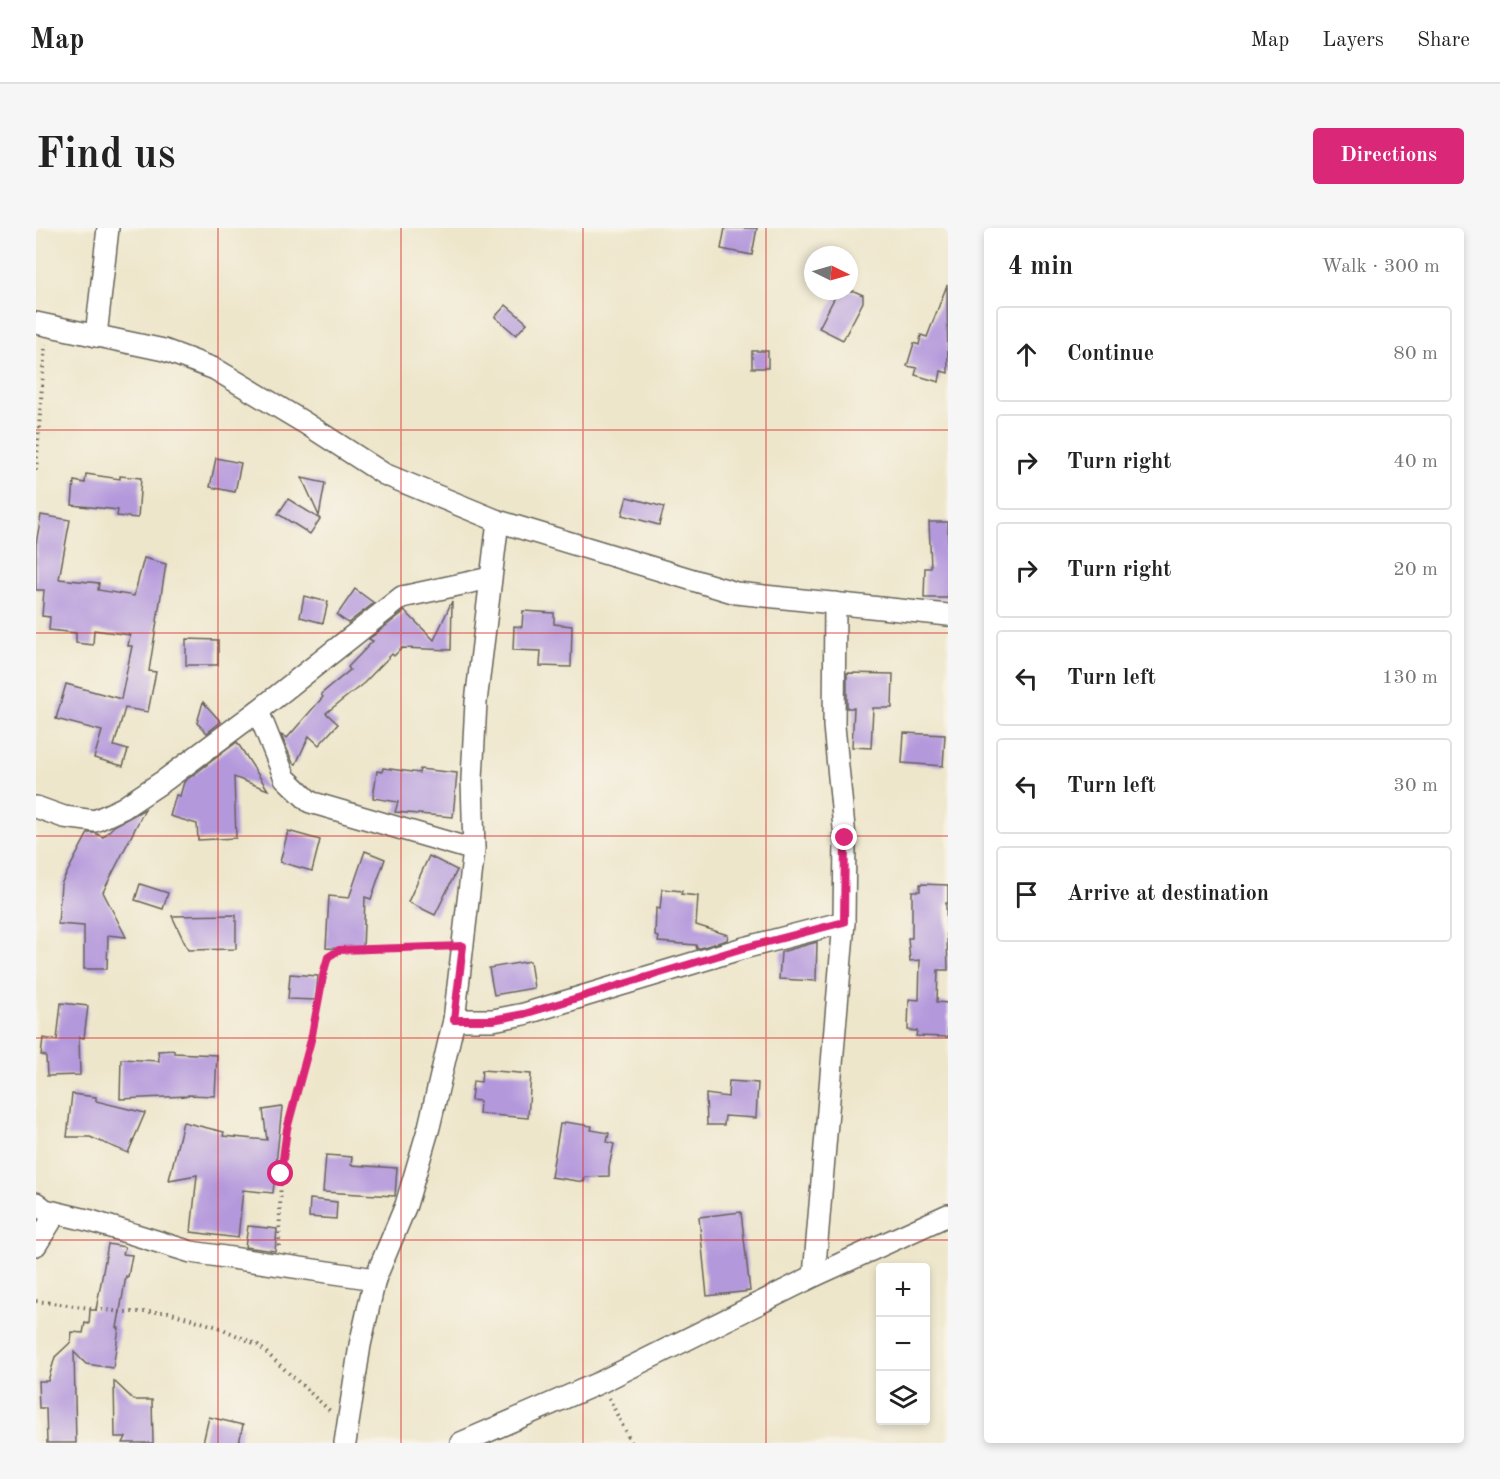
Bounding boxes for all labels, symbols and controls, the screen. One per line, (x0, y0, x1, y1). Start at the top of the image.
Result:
text: Map (30, 27, 84, 55)
text: Map (1250, 30, 1289, 51)
text: Layers (1322, 30, 1384, 51)
text: Share (1417, 30, 1470, 51)
button: Directions (1313, 128, 1464, 184)
text: Find us (36, 135, 175, 177)
north arrow (804, 246, 858, 300)
text: 4 min (1008, 254, 1073, 280)
text: Walk · 300 m (1321, 257, 1440, 277)
icon: ahead (1010, 338, 1043, 371)
text: Continue (1067, 343, 1154, 365)
text: 80 m (1393, 344, 1438, 364)
icon: right (1010, 446, 1043, 479)
text: Turn right (1067, 451, 1171, 473)
text: 40 m (1393, 452, 1438, 472)
icon: right (1010, 554, 1043, 587)
text: Turn right (1067, 559, 1171, 581)
text: 20 m (1393, 560, 1438, 580)
icon: left (1010, 662, 1043, 695)
text: Turn left (1067, 667, 1156, 689)
text: 130 m (1382, 668, 1438, 688)
icon: left (1010, 770, 1043, 803)
text: Turn left (1067, 775, 1156, 797)
text: 30 m (1393, 776, 1438, 796)
route end (831, 824, 857, 850)
icon: arrive (1010, 878, 1043, 911)
text: Arrive at destination (1067, 883, 1269, 905)
route start (267, 1160, 293, 1186)
map controls (876, 1263, 930, 1425)
button: + (876, 1263, 930, 1317)
button: − (876, 1317, 930, 1371)
button: layers (876, 1371, 930, 1425)

